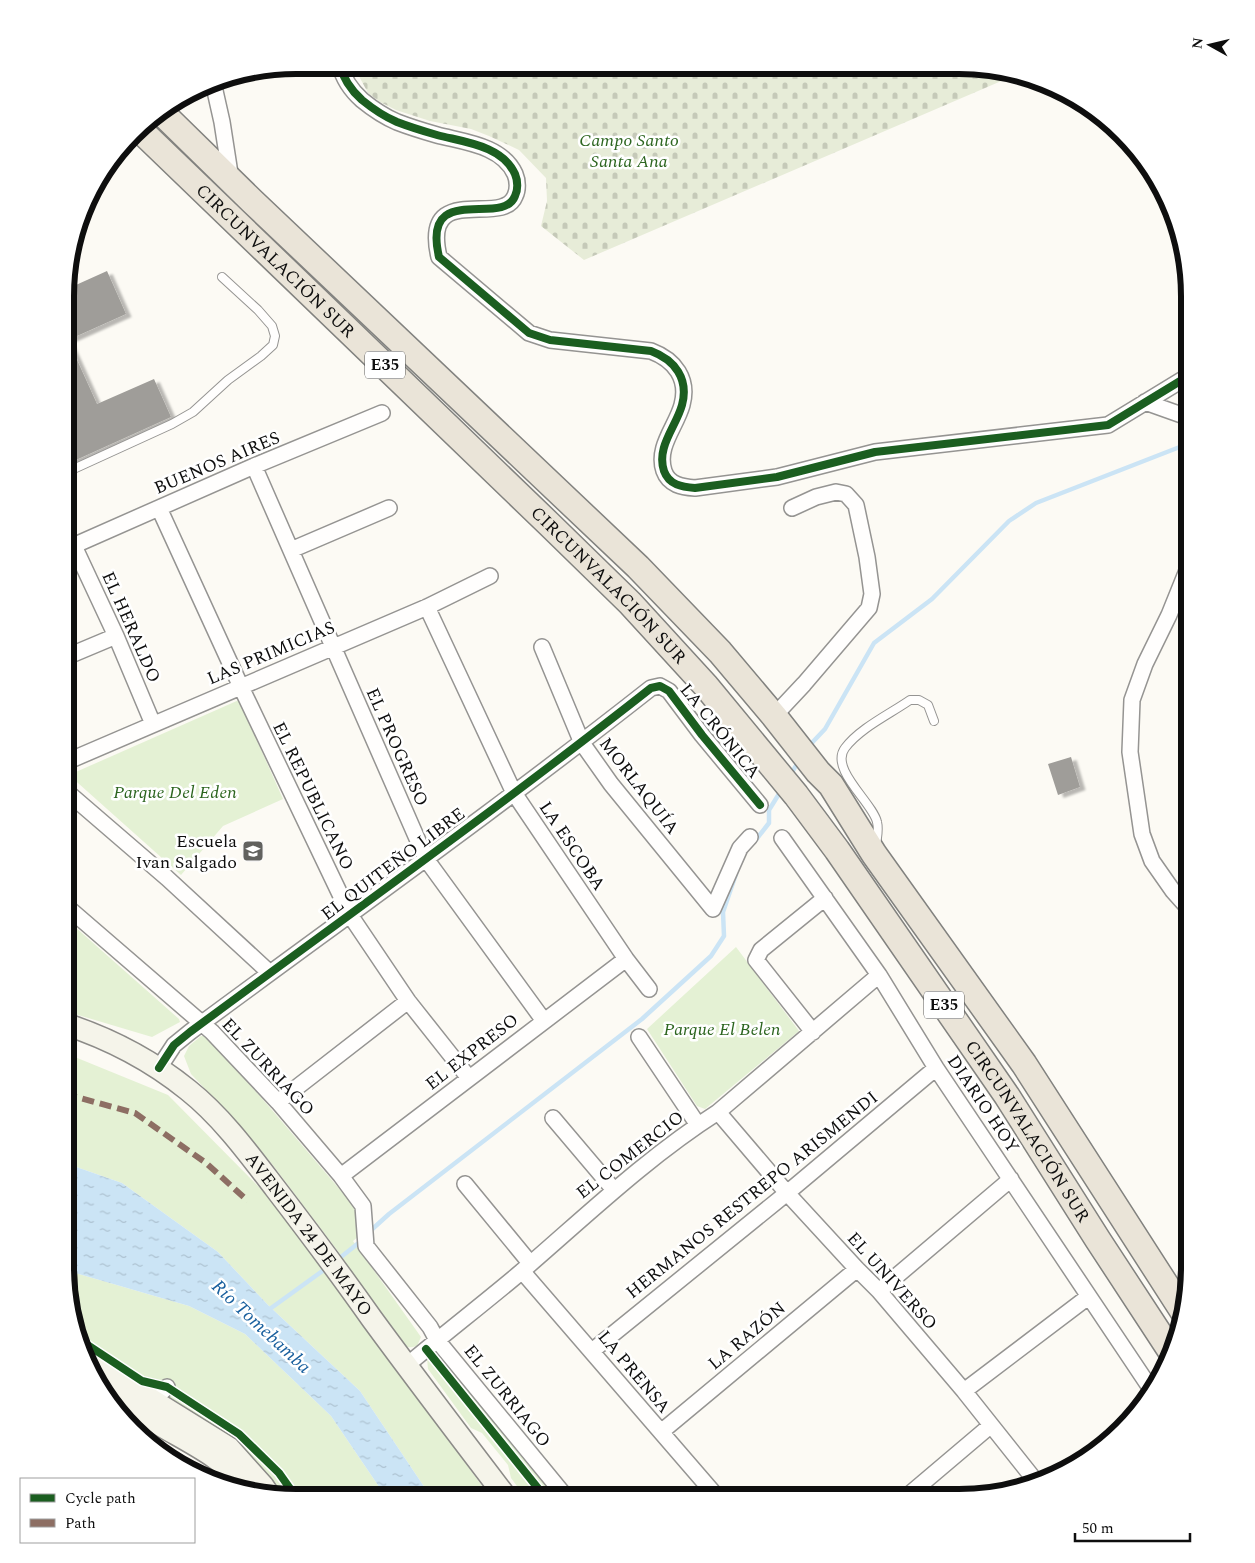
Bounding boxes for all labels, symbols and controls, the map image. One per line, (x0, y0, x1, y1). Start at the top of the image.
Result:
north arrow (1185, 20, 1235, 70)
text: N (1186, 36, 1209, 50)
park label: Campo Santo Santa Ana (579, 127, 679, 175)
street label: CIRCUNVALACIÓN SUR (190, 177, 361, 344)
road number: E35 (365, 352, 405, 378)
street label: BUENOS AIRES (150, 424, 284, 502)
street label: CIRCUNVALACIÓN SUR (525, 500, 693, 670)
street label: EL HERALDO (94, 567, 168, 687)
street label: LAS PRIMICIAS (203, 614, 339, 692)
street label: LA CRÓNICA (673, 677, 767, 785)
street label: EL PROGRESO (359, 683, 435, 811)
street label: EL REPUBLICANO (265, 717, 361, 875)
street label: MORLAQUÍA (592, 732, 686, 840)
park label: Parque Del Eden (113, 779, 237, 806)
street label: LA ESCOBA (532, 796, 612, 896)
street label: EL QUITEÑO LIBRE (315, 801, 471, 927)
place label: Escuela Ivan Salgado (135, 828, 237, 876)
school or university icon: Escuela Ivan Salgado (241, 839, 265, 863)
road number: E35 (924, 992, 964, 1018)
street label: EL EXPRESO (420, 1007, 524, 1097)
street label: EL ZURRIAGO (215, 1012, 321, 1122)
park label: Parque El Belen (663, 1016, 781, 1043)
street label: CIRCUNVALACIÓN SUR (959, 1034, 1097, 1227)
street label: DIARIO HOY (940, 1049, 1026, 1159)
street label: HERMANOS RESTREPO ARISMENDI (620, 1085, 884, 1305)
street label: EL COMERCIO (570, 1104, 690, 1206)
street label: AVENIDA 24 DE MAYO (239, 1146, 379, 1322)
street label: EL UNIVERSO (840, 1226, 944, 1336)
water label: Río Tomebamba (205, 1273, 318, 1381)
street label: LA RAZÓN (702, 1295, 792, 1377)
street label: LA PRENSA (591, 1324, 677, 1420)
street label: EL ZURRIAGO (457, 1339, 557, 1453)
legend (20, 1478, 195, 1543)
text: Cycle path (65, 1487, 136, 1510)
scale bar (1075, 1510, 1190, 1542)
text: Path (65, 1512, 96, 1535)
text: 50 m (1082, 1517, 1114, 1540)

